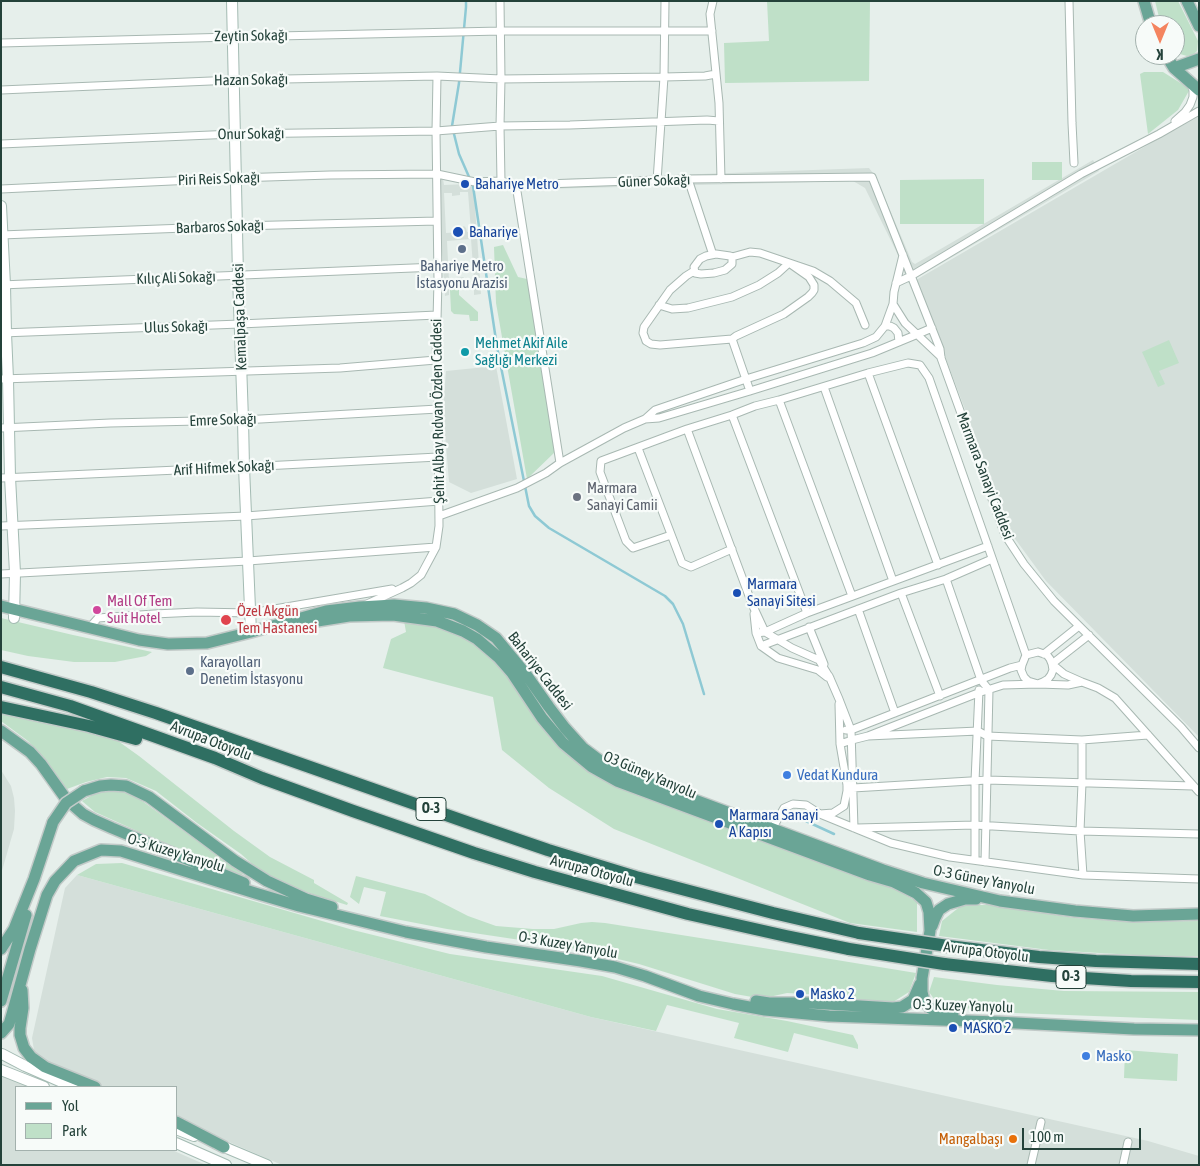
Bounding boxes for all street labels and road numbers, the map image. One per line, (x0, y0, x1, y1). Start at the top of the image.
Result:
street label: Zeytin Sokağı (214, 26, 288, 46)
street label: Hazan Sokağı (214, 70, 288, 90)
street label: Onur Sokağı (218, 124, 284, 144)
street label: Piri Reis Sokağı (178, 169, 260, 189)
street label: Güner Sokağı (617, 171, 691, 191)
street label: Barbaros Sokağı (176, 216, 264, 238)
street label: Kemalpaşa Caddesi (229, 263, 251, 371)
street label: Kılıç Ali Sokağı (136, 268, 216, 288)
street label: Ulus Sokağı (144, 317, 208, 337)
street label: Şehit Albay Rıdvan Özden Caddesi (427, 318, 449, 504)
street label: Emre Sokağı (189, 410, 257, 430)
street label: Marmara Sanayi Caddesi (952, 410, 1018, 542)
street label: Arif Hifmek Sokağı (173, 456, 275, 480)
street label: Bahariye Caddesi (504, 628, 576, 714)
street label: Avrupa Otoyolu (168, 717, 254, 765)
street label: O3 Güney Yanyolu (601, 747, 699, 803)
road number: O-3 (416, 798, 446, 821)
street label: O-3 Kuzey Yanyolu (125, 830, 227, 876)
street label: Avrupa Otoyolu (548, 851, 636, 891)
street label: O-3 Güney Yanyolu (932, 861, 1036, 899)
street label: O-3 Kuzey Yanyolu (517, 927, 619, 963)
street label: Avrupa Otoyolu (942, 938, 1030, 966)
road number: O-3 (1056, 966, 1086, 989)
street label: O-3 Kuzey Yanyolu (912, 995, 1014, 1017)

